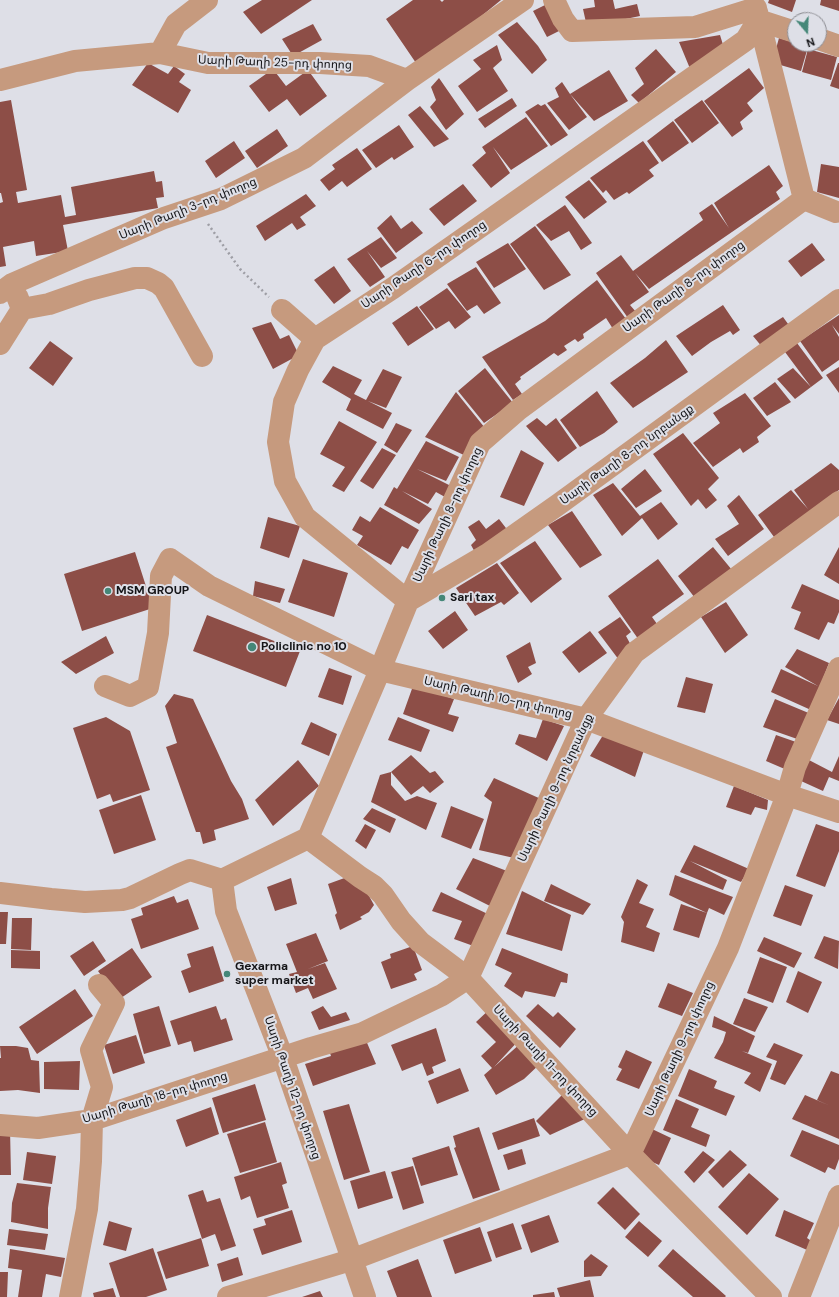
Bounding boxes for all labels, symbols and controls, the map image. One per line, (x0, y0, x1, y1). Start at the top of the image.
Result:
north arrow (787, 12, 827, 52)
text: N (805, 34, 817, 50)
street label: Սարի Թաղի 25-րդ փողոց (198, 53, 352, 73)
street label: Սարի Թաղի 3-րդ փողոց (117, 175, 259, 243)
street label: Սարի Թաղի 6-րդ փողոց (359, 218, 489, 312)
street label: Սարի Թաղի 8-րդ փողոց (620, 238, 748, 336)
street label: Սարի Թաղի 8-րդ նրբանցք (557, 402, 697, 508)
street label: Սարի Թաղի 8-րդ փողոց (410, 445, 486, 585)
place label: MSM GROUP (116, 584, 189, 598)
marker: MSM GROUP (103, 586, 113, 596)
place label: Sari tax (450, 591, 494, 605)
marker: Sari tax (437, 593, 447, 603)
place label: Policlinic no 10 (261, 640, 347, 654)
marker: Policlinic no 10 (246, 641, 258, 653)
street label: Սարի Թաղի 10-րդ փողոց (422, 674, 574, 722)
street label: Սարի Թաղի 9-րդ նրբանցք (515, 712, 597, 864)
place label: Gexarma super market (235, 960, 314, 988)
marker: Gexarma super market (222, 969, 232, 979)
street label: Սարի Թաղի 9-րդ փողոց (642, 979, 718, 1119)
street label: Սարի Թաղի 11-րդ փողոց (489, 1002, 601, 1120)
street label: Սարի Թաղի 12-րդ փողոց (261, 1014, 323, 1162)
street label: Սարի Թաղի 18-րդ փողոց (81, 1069, 229, 1127)

